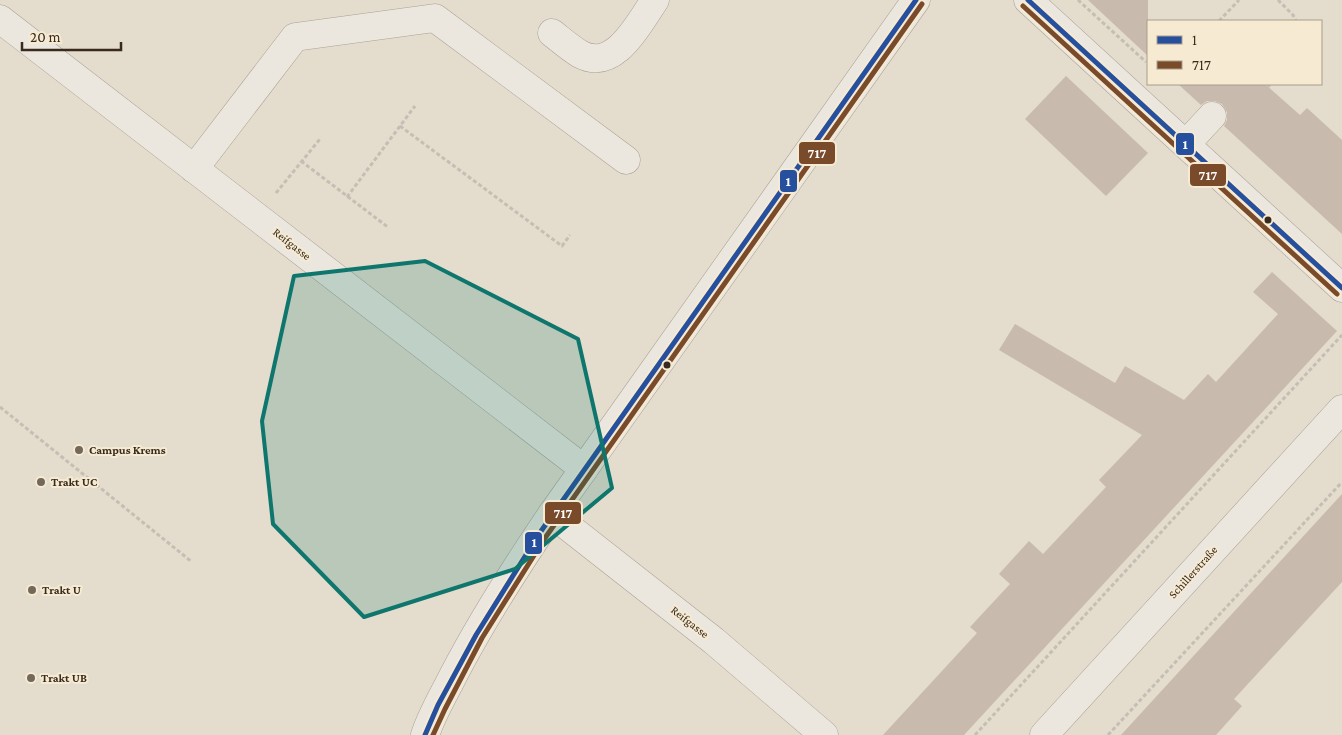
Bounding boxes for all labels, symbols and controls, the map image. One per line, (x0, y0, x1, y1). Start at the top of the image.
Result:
scale bar (22, 20, 121, 52)
legend (1147, 20, 1322, 85)
text: 20 m (30, 29, 61, 45)
text: 1 (1192, 32, 1197, 48)
text: 717 (1192, 57, 1211, 73)
line badge: 1 (1175, 132, 1195, 156)
text: 1 (1182, 136, 1188, 152)
line badge: 717 (798, 141, 836, 165)
text: 717 (808, 145, 827, 161)
line badge: 717 (1189, 163, 1227, 187)
text: 717 (1199, 167, 1218, 183)
line badge: 1 (779, 169, 798, 193)
text: 1 (785, 173, 791, 189)
unlabelled marker (1263, 215, 1273, 225)
street label: Reifgasse (270, 225, 314, 263)
unlabelled marker (662, 360, 672, 370)
place label: Campus Krems (89, 443, 166, 457)
marker: Campus Krems (73, 444, 85, 456)
place label: Trakt UC (51, 475, 98, 489)
marker: Trakt UC (35, 476, 47, 488)
line badge: 717 (544, 501, 582, 525)
text: 717 (554, 505, 573, 521)
line badge: 1 (524, 531, 543, 555)
text: 1 (531, 534, 537, 550)
street label: Schillerstraße (1166, 543, 1220, 601)
place label: Trakt U (42, 583, 81, 597)
marker: Trakt U (26, 584, 38, 596)
street label: Reifgasse (668, 603, 712, 641)
place label: Trakt UB (41, 671, 87, 685)
marker: Trakt UB (25, 672, 37, 684)

